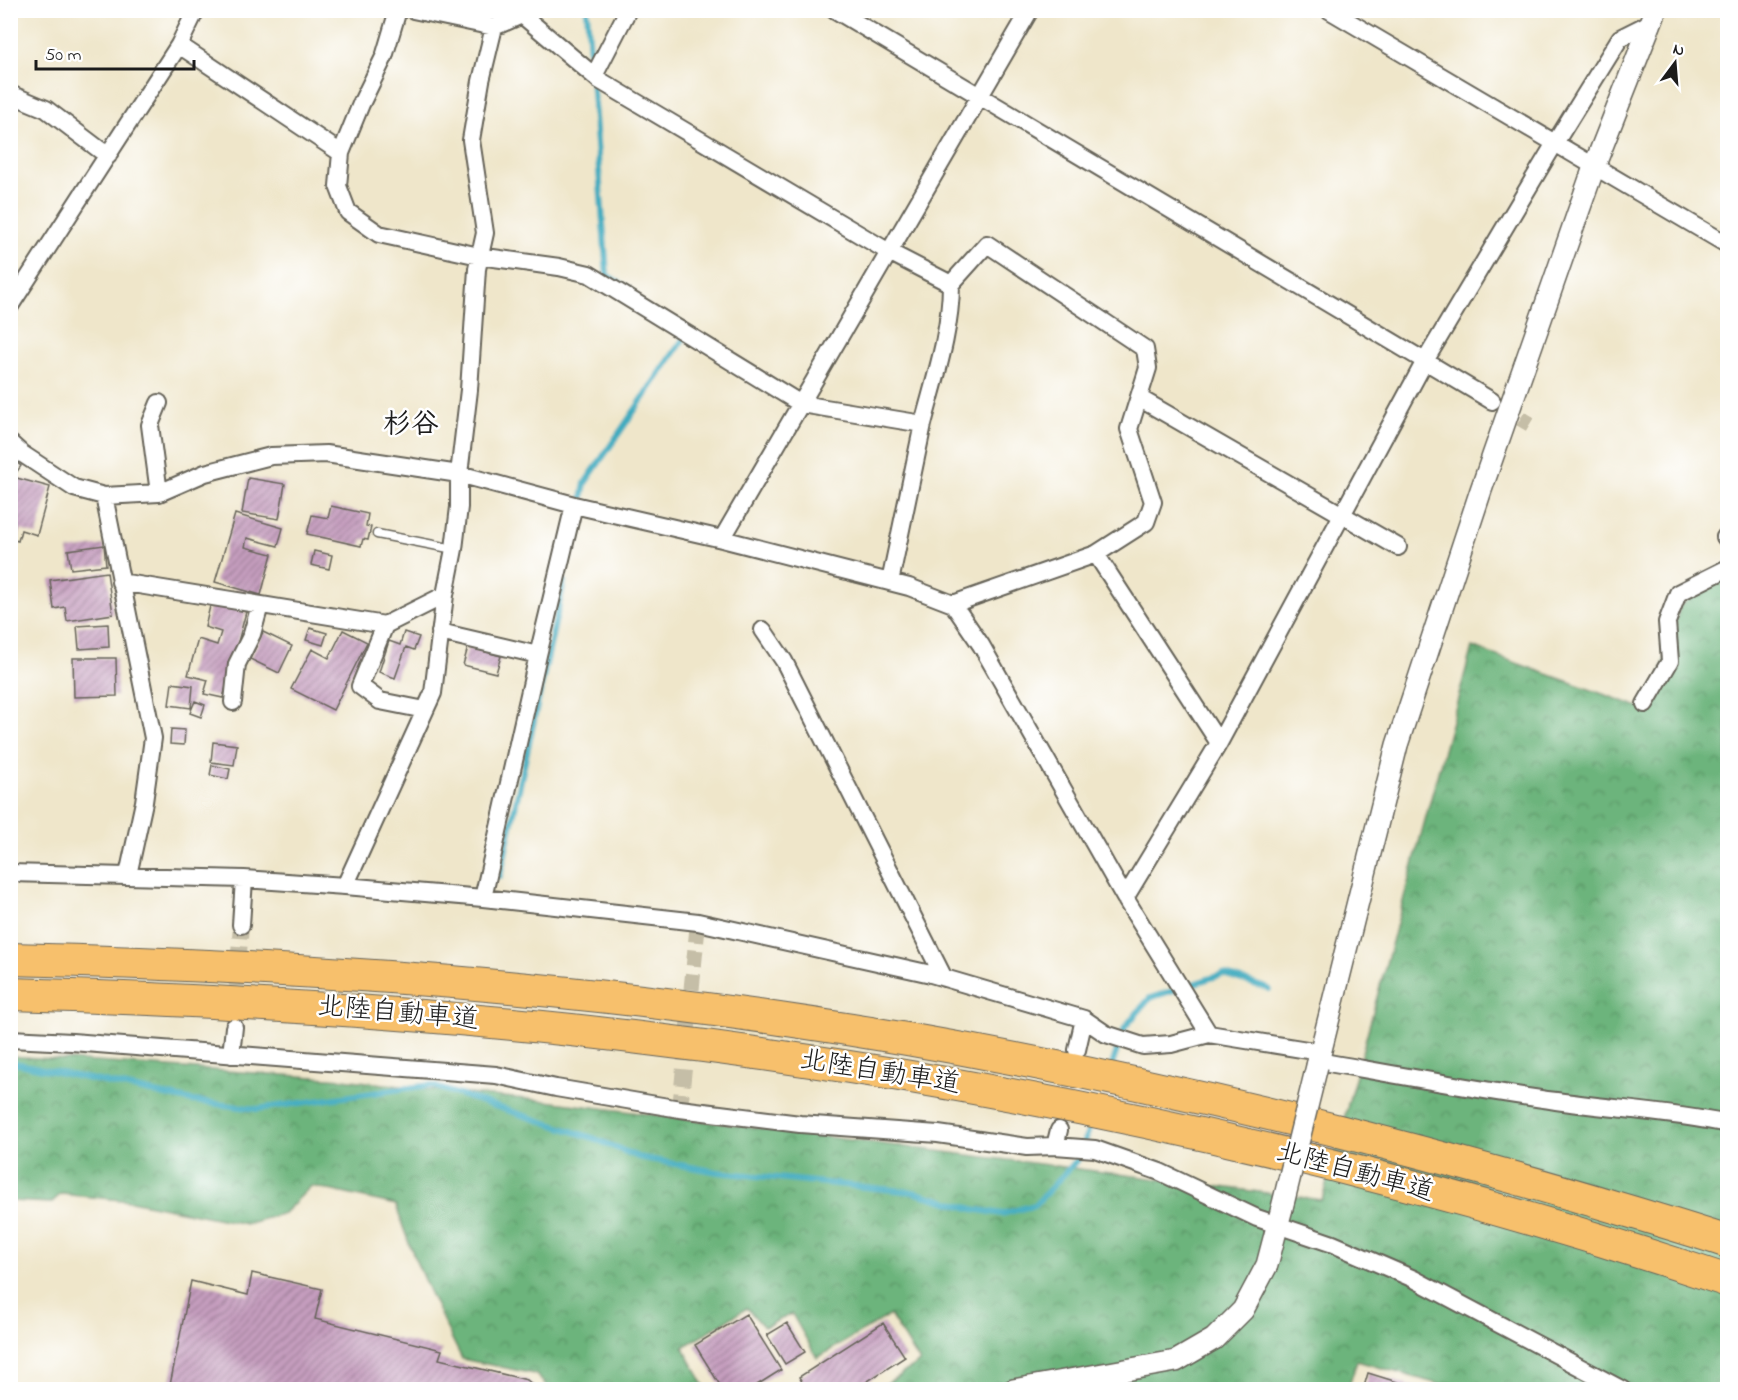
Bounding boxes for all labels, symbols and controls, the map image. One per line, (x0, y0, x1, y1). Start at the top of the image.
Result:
scale bar (36, 33, 194, 71)
north arrow (1645, 33, 1705, 93)
text: N (1670, 37, 1687, 64)
text: 50 m (45, 43, 82, 69)
district label: 杉谷 (383, 405, 439, 446)
street label: 北陸自動車道 (316, 988, 480, 1040)
street label: 北陸自動車道 (797, 1041, 963, 1105)
street label: 北陸自動車道 (1272, 1133, 1438, 1213)

